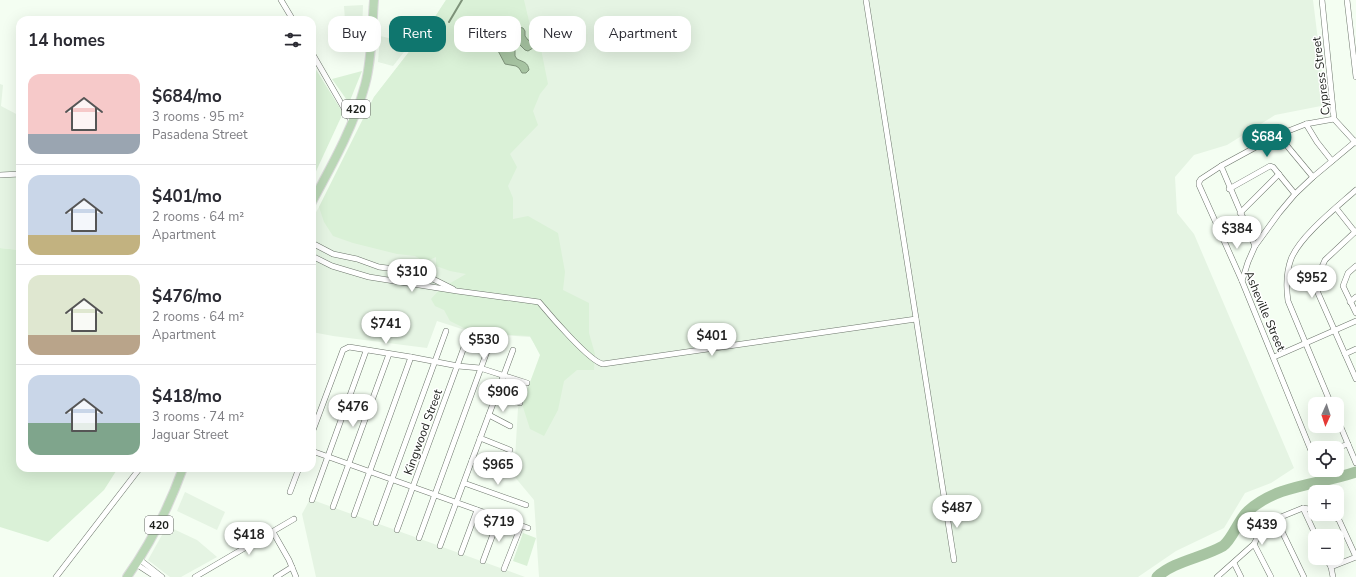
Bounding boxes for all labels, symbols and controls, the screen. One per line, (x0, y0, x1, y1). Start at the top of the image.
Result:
chip: Buy (328, 16, 381, 52)
chip: Rent (389, 16, 446, 52)
chip: Filters (454, 16, 521, 52)
chip: New (529, 16, 586, 52)
chip: Apartment (594, 16, 691, 52)
text: 14 homes (28, 29, 105, 52)
icon: filters (282, 29, 304, 51)
street label: Cypress Street (1308, 35, 1334, 116)
text: $684/mo (152, 85, 222, 108)
icon: home (60, 90, 108, 138)
road number: 420 (342, 100, 370, 118)
text: 3 rooms · 95 m² (152, 108, 244, 126)
pin: $684 (1243, 124, 1291, 158)
text: Pasadena Street (152, 126, 248, 144)
text: $684 (1251, 128, 1283, 146)
text: $401/mo (152, 185, 222, 208)
icon: home (60, 191, 108, 239)
text: 2 rooms · 64 m² (152, 208, 244, 226)
pin: $384 (1213, 216, 1261, 250)
text: $384 (1221, 220, 1253, 238)
text: Apartment (152, 226, 215, 244)
pin: $310 (388, 259, 436, 293)
text: $310 (396, 263, 428, 281)
pin: $952 (1288, 265, 1336, 299)
street label: Asheville Street (1241, 268, 1289, 354)
text: $952 (1296, 269, 1328, 287)
text: $476/mo (152, 285, 222, 308)
icon: home (60, 291, 108, 339)
text: 2 rooms · 64 m² (152, 308, 244, 326)
pin: $741 (362, 311, 410, 345)
text: $741 (370, 315, 402, 333)
pin: $401 (688, 323, 736, 357)
text: Apartment (152, 326, 215, 344)
pin: $530 (460, 327, 508, 361)
text: $401 (696, 327, 728, 345)
text: $530 (468, 331, 500, 349)
pin: $906 (479, 379, 527, 413)
text: $906 (487, 383, 519, 401)
text: $418/mo (152, 385, 222, 408)
street label: Kingwood Street (400, 386, 446, 477)
icon: home (60, 391, 108, 439)
pin: $476 (329, 394, 377, 428)
north arrow (1308, 397, 1344, 433)
map controls (1308, 397, 1344, 565)
text: $476 (337, 398, 369, 416)
text: 3 rooms · 74 m² (152, 408, 244, 426)
text: Jaguar Street (152, 426, 228, 444)
button: locate (1308, 441, 1344, 477)
pin: $965 (474, 452, 522, 486)
text: $965 (482, 456, 514, 474)
button: + (1308, 485, 1344, 521)
pin: $487 (933, 495, 981, 529)
text: $487 (941, 499, 973, 517)
pin: $719 (475, 509, 523, 543)
pin: $439 (1238, 512, 1286, 546)
text: $719 (483, 513, 515, 531)
road number: 420 (145, 516, 173, 534)
text: $439 (1246, 516, 1278, 534)
pin: $418 (225, 522, 273, 556)
text: $418 (233, 526, 265, 544)
button: − (1308, 529, 1344, 565)

